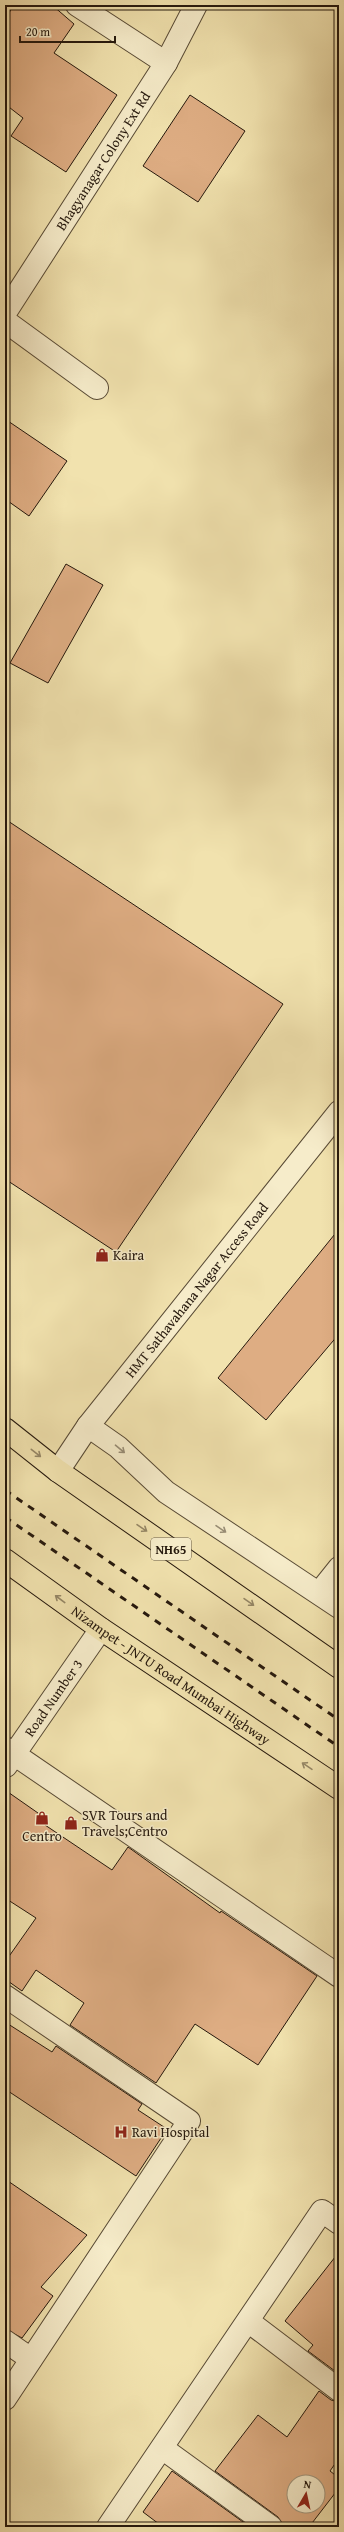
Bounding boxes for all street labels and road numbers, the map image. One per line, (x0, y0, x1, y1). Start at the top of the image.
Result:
street label: Bhagyanagar Colony Ext Rd (51, 87, 155, 234)
street label: HMT Sathavahana Nagar Access Road (120, 1198, 273, 1382)
road number: NH65 (151, 1538, 191, 1560)
street label: Nizampet - JNTU Road Mumbai Highway (67, 1601, 275, 1750)
street label: Road Number 3 (19, 1655, 87, 1740)

